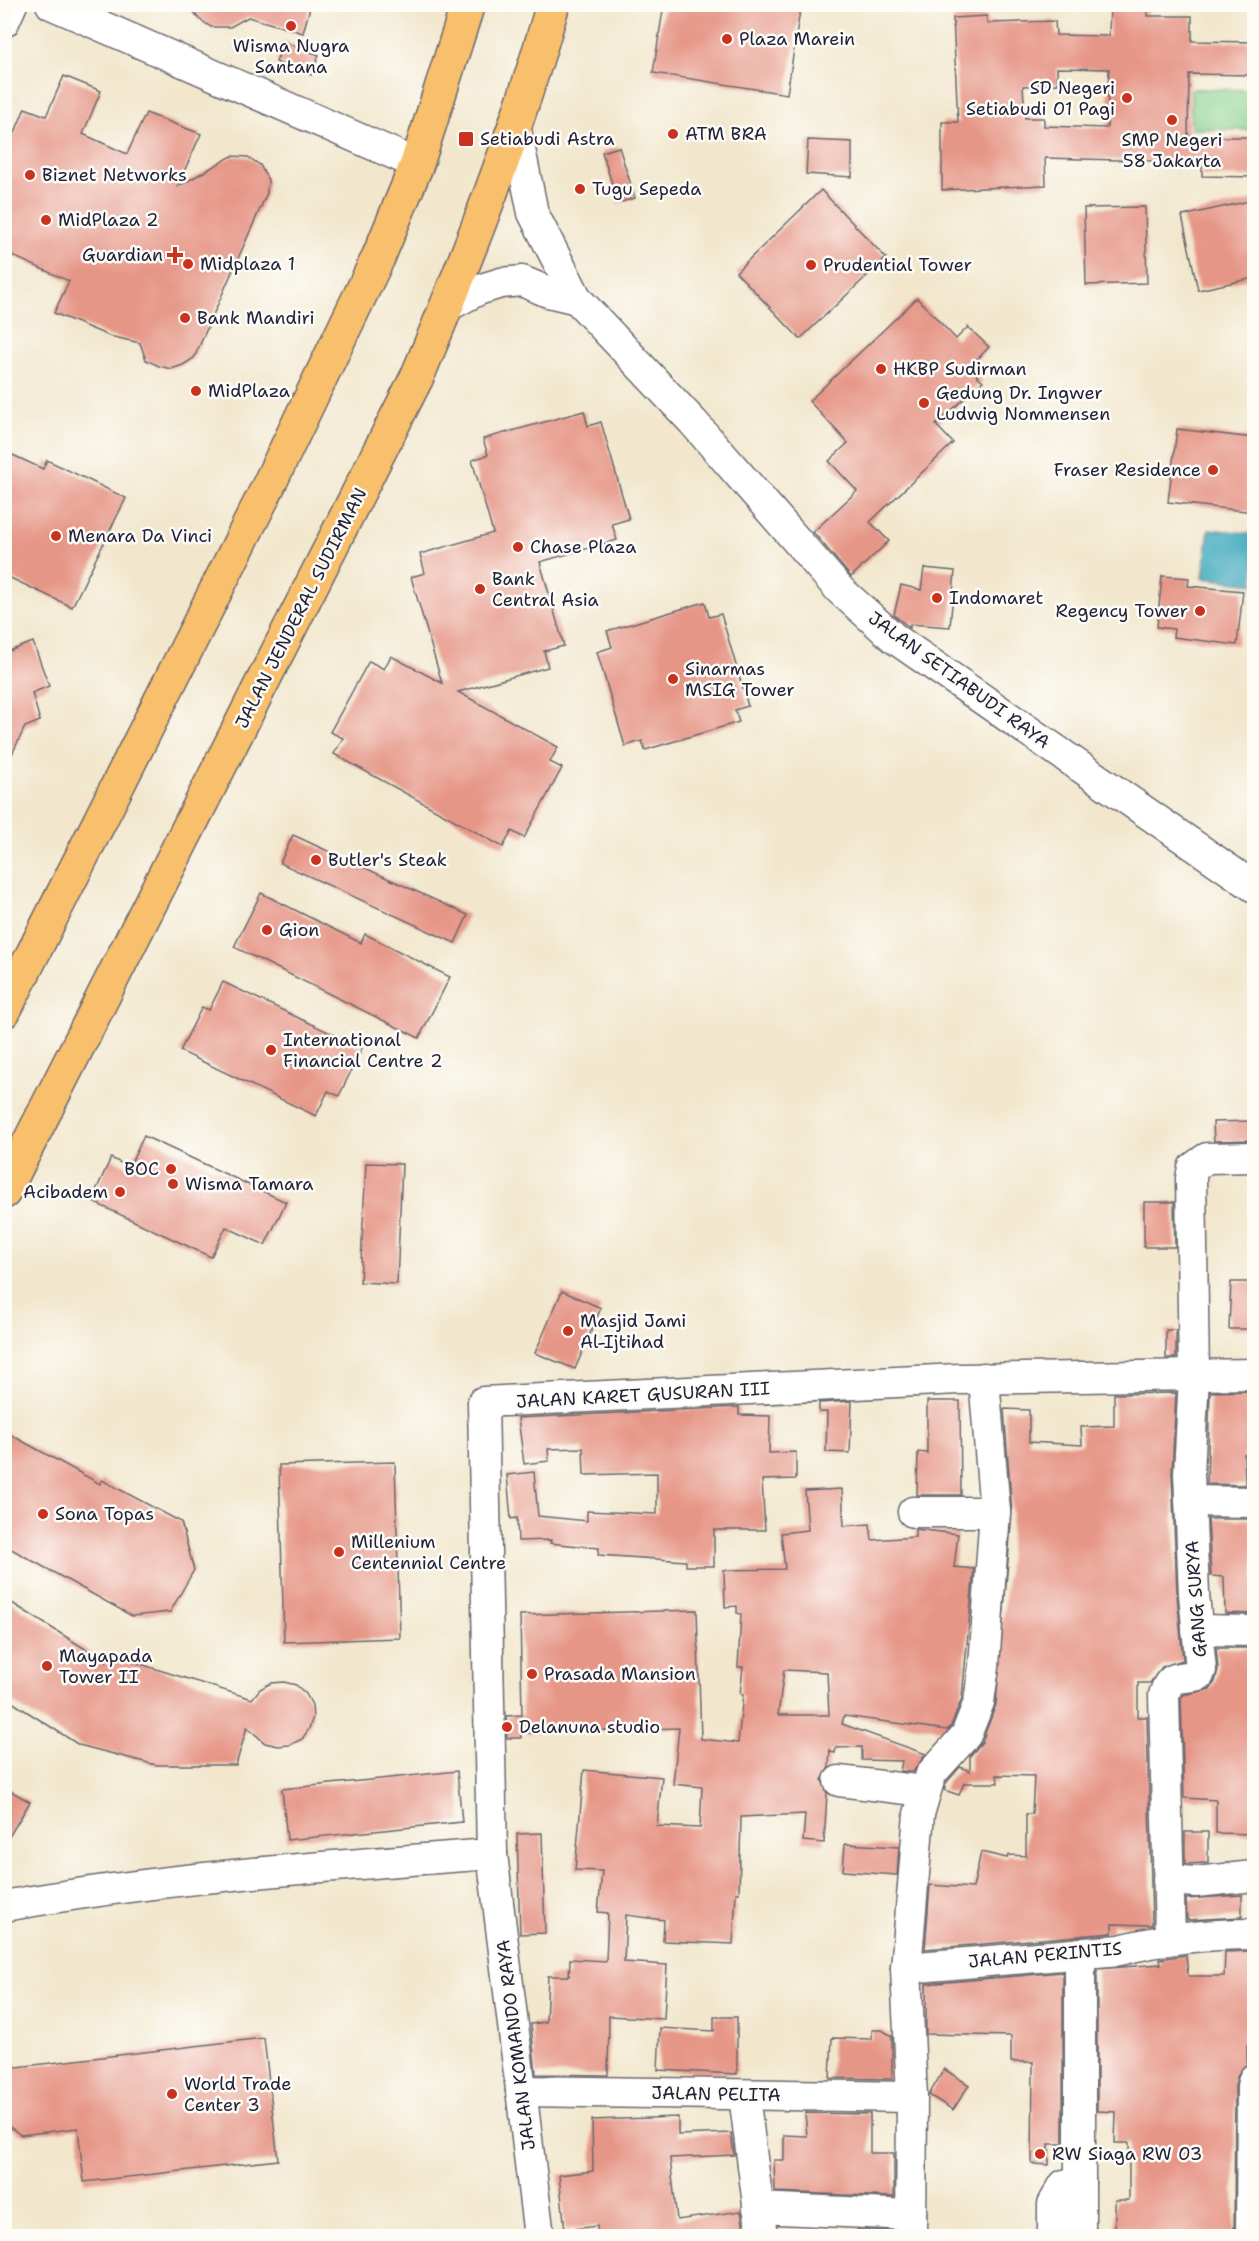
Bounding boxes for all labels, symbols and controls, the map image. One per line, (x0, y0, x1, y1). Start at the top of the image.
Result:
marker: Wisma Nugra Santana (284, 19, 298, 33)
place label: Plaza Marein (739, 27, 855, 51)
marker: Plaza Marein (720, 32, 734, 46)
place label: Wisma Nugra Santana (233, 34, 349, 79)
place label: SD Negeri Setiabudi 01 Pagi (966, 76, 1115, 121)
marker: SD Negeri Setiabudi 01 Pagi (1120, 91, 1134, 105)
marker: SMP Negeri 58 Jakarta (1165, 113, 1179, 127)
place label: ATM BRA (685, 122, 767, 146)
place label: Setiabudi Astra (480, 127, 614, 151)
marker: ATM BRA (666, 127, 680, 141)
place label: SMP Negeri 58 Jakarta (1121, 128, 1223, 173)
marker: Setiabudi Astra (457, 130, 475, 148)
place label: Biznet Networks (42, 163, 187, 187)
marker: Biznet Networks (23, 168, 37, 182)
place label: Tugu Sepeda (592, 177, 701, 201)
marker: Tugu Sepeda (573, 182, 587, 196)
place label: MidPlaza 2 (58, 208, 159, 232)
marker: MidPlaza 2 (39, 213, 53, 227)
place label: Guardian (82, 243, 163, 267)
marker: Guardian (168, 248, 182, 262)
place label: Midplaza 1 (200, 252, 295, 276)
place label: Prudential Tower (823, 253, 972, 277)
marker: Midplaza 1 (181, 257, 195, 271)
marker: Prudential Tower (804, 258, 818, 272)
place label: Bank Mandiri (197, 306, 315, 330)
marker: Bank Mandiri (178, 311, 192, 325)
place label: HKBP Sudirman (893, 357, 1027, 381)
marker: HKBP Sudirman (874, 362, 888, 376)
place label: MidPlaza (208, 379, 290, 403)
place label: Gedung Dr. Ingwer Ludwig Nommensen (936, 381, 1110, 426)
marker: MidPlaza (189, 384, 203, 398)
marker: Gedung Dr. Ingwer Ludwig Nommensen (917, 396, 931, 410)
place label: Fraser Residence (1054, 458, 1201, 482)
marker: Fraser Residence (1206, 463, 1220, 477)
street label: JALAN JENDERAL SUDIRMAN (230, 484, 372, 732)
place label: Menara Da Vinci (68, 524, 212, 548)
marker: Menara Da Vinci (49, 529, 63, 543)
place label: Chase Plaza (530, 535, 636, 559)
marker: Chase Plaza (511, 540, 525, 554)
place label: Bank Central Asia (492, 567, 599, 612)
marker: Bank Central Asia (473, 582, 487, 596)
place label: Indomaret (949, 586, 1043, 610)
marker: Indomaret (930, 591, 944, 605)
place label: Regency Tower (1056, 599, 1188, 623)
marker: Regency Tower (1193, 604, 1207, 618)
street label: JALAN SETIABUDI RAYA (863, 606, 1055, 754)
place label: Sinarmas MSIG Tower (685, 657, 795, 702)
marker: Sinarmas MSIG Tower (666, 672, 680, 686)
place label: Butler's Steak (328, 848, 447, 872)
marker: Butler's Steak (309, 853, 323, 867)
place label: Gion (279, 918, 319, 942)
marker: Gion (260, 923, 274, 937)
place label: International Financial Centre 2 (283, 1028, 443, 1073)
marker: International Financial Centre 2 (264, 1043, 278, 1057)
place label: BOC (124, 1157, 159, 1181)
marker: BOC (164, 1162, 178, 1176)
place label: Wisma Tamara (185, 1172, 313, 1196)
marker: Wisma Tamara (166, 1177, 180, 1191)
place label: Acibadem (23, 1180, 108, 1204)
marker: Acibadem (113, 1185, 127, 1199)
place label: Masjid Jami Al-Ijtihad (580, 1309, 686, 1354)
marker: Masjid Jami Al-Ijtihad (561, 1324, 575, 1338)
street label: JALAN KARET GUSURAN III (515, 1376, 771, 1414)
place label: Sona Topas (55, 1502, 154, 1526)
marker: Sona Topas (36, 1507, 50, 1521)
place label: Millenium Centennial Centre (351, 1530, 506, 1575)
street label: GANG SURYA (1180, 1540, 1212, 1658)
marker: Millenium Centennial Centre (332, 1545, 346, 1559)
place label: Mayapada Tower II (59, 1644, 152, 1689)
marker: Mayapada Tower II (40, 1659, 54, 1673)
place label: Prasada Mansion (544, 1662, 696, 1686)
marker: Prasada Mansion (525, 1667, 539, 1681)
place label: Delanuna studio (519, 1715, 660, 1739)
marker: Delanuna studio (500, 1720, 514, 1734)
street label: JALAN PERINTIS (967, 1936, 1123, 1974)
street label: JALAN KOMANDO RAYA (491, 1938, 541, 2152)
place label: World Trade Center 3 (184, 2072, 291, 2117)
street label: JALAN PELITA (651, 2081, 781, 2107)
marker: World Trade Center 3 (165, 2087, 179, 2101)
place label: RW Siaga RW 03 (1052, 2142, 1202, 2166)
marker: RW Siaga RW 03 (1033, 2147, 1047, 2161)

